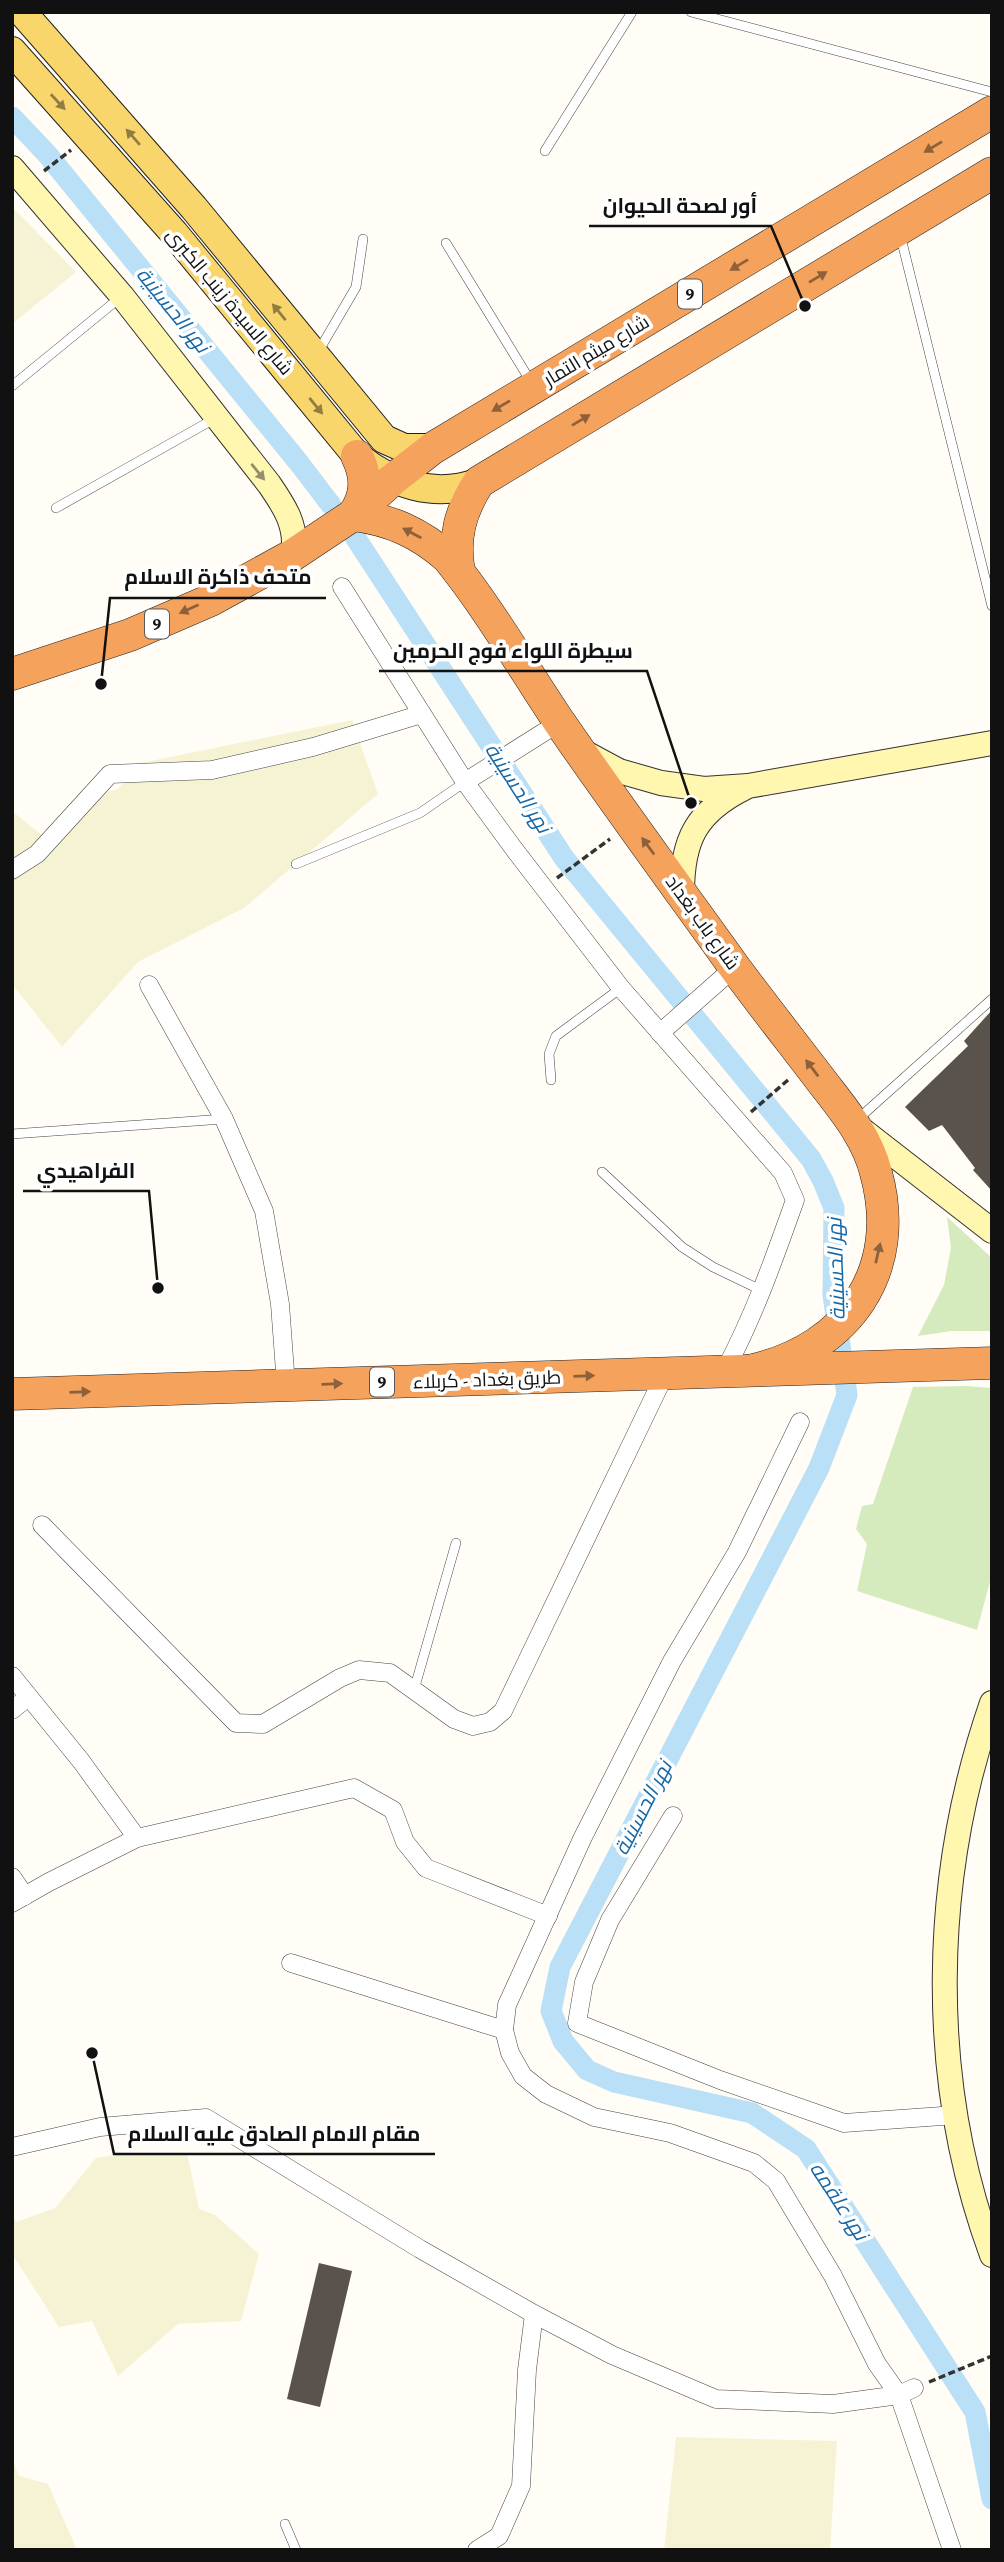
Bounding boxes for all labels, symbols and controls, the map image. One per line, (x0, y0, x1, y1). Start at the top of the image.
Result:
one-way arrow (50, 93, 66, 111)
one-way arrow (126, 129, 142, 146)
one-way arrow (924, 141, 943, 153)
callout: أور لصحة الحيوان (589, 184, 771, 226)
text: أور لصحة الحيوان (603, 192, 757, 219)
street label: شارع السيدة زينب الكبرى (160, 224, 297, 381)
one-way arrow (729, 259, 748, 271)
water label: نهر الحسينية (131, 263, 216, 360)
one-way arrow (808, 271, 827, 283)
road number: 9 (678, 280, 702, 308)
one-way arrow (272, 303, 287, 321)
street label: شارع ميثم التمار (539, 311, 654, 393)
one-way arrow (308, 398, 323, 415)
one-way arrow (492, 400, 511, 413)
one-way arrow (572, 414, 591, 426)
one-way arrow (251, 462, 266, 480)
one-way arrow (402, 527, 422, 538)
callout: متحف ذاكرة الاسلام (110, 556, 326, 598)
text: متحف ذاكرة الاسلام (124, 565, 312, 591)
one-way arrow (179, 604, 200, 615)
road number: 9 (145, 610, 169, 638)
callout: سيطرة اللواء فوج الحرمين (379, 629, 647, 671)
text: سيطرة اللواء فوج الحرمين (393, 639, 633, 665)
water label: نهر الحسينية (479, 738, 557, 840)
one-way arrow (641, 837, 655, 855)
street label: شارع باب بغداد (659, 871, 744, 975)
one-way arrow (805, 1059, 819, 1078)
callout: الفراهيدي (23, 1149, 149, 1191)
text: الفراهيدي (37, 1159, 135, 1188)
water label: نهر الحسينية (822, 1215, 851, 1321)
one-way arrow (873, 1242, 884, 1264)
street label: طريق بغداد - كربلاء (413, 1366, 562, 1395)
road number: 9 (370, 1367, 394, 1396)
one-way arrow (573, 1370, 595, 1382)
one-way arrow (322, 1378, 344, 1389)
one-way arrow (70, 1386, 92, 1397)
water label: نهر الحسينية (609, 1755, 679, 1860)
callout: مقام الامام الصادق عليه السلام (114, 2112, 435, 2154)
text: مقام الامام الصادق عليه السلام (128, 2122, 420, 2148)
water label: نهر علقمه (804, 2157, 874, 2247)

